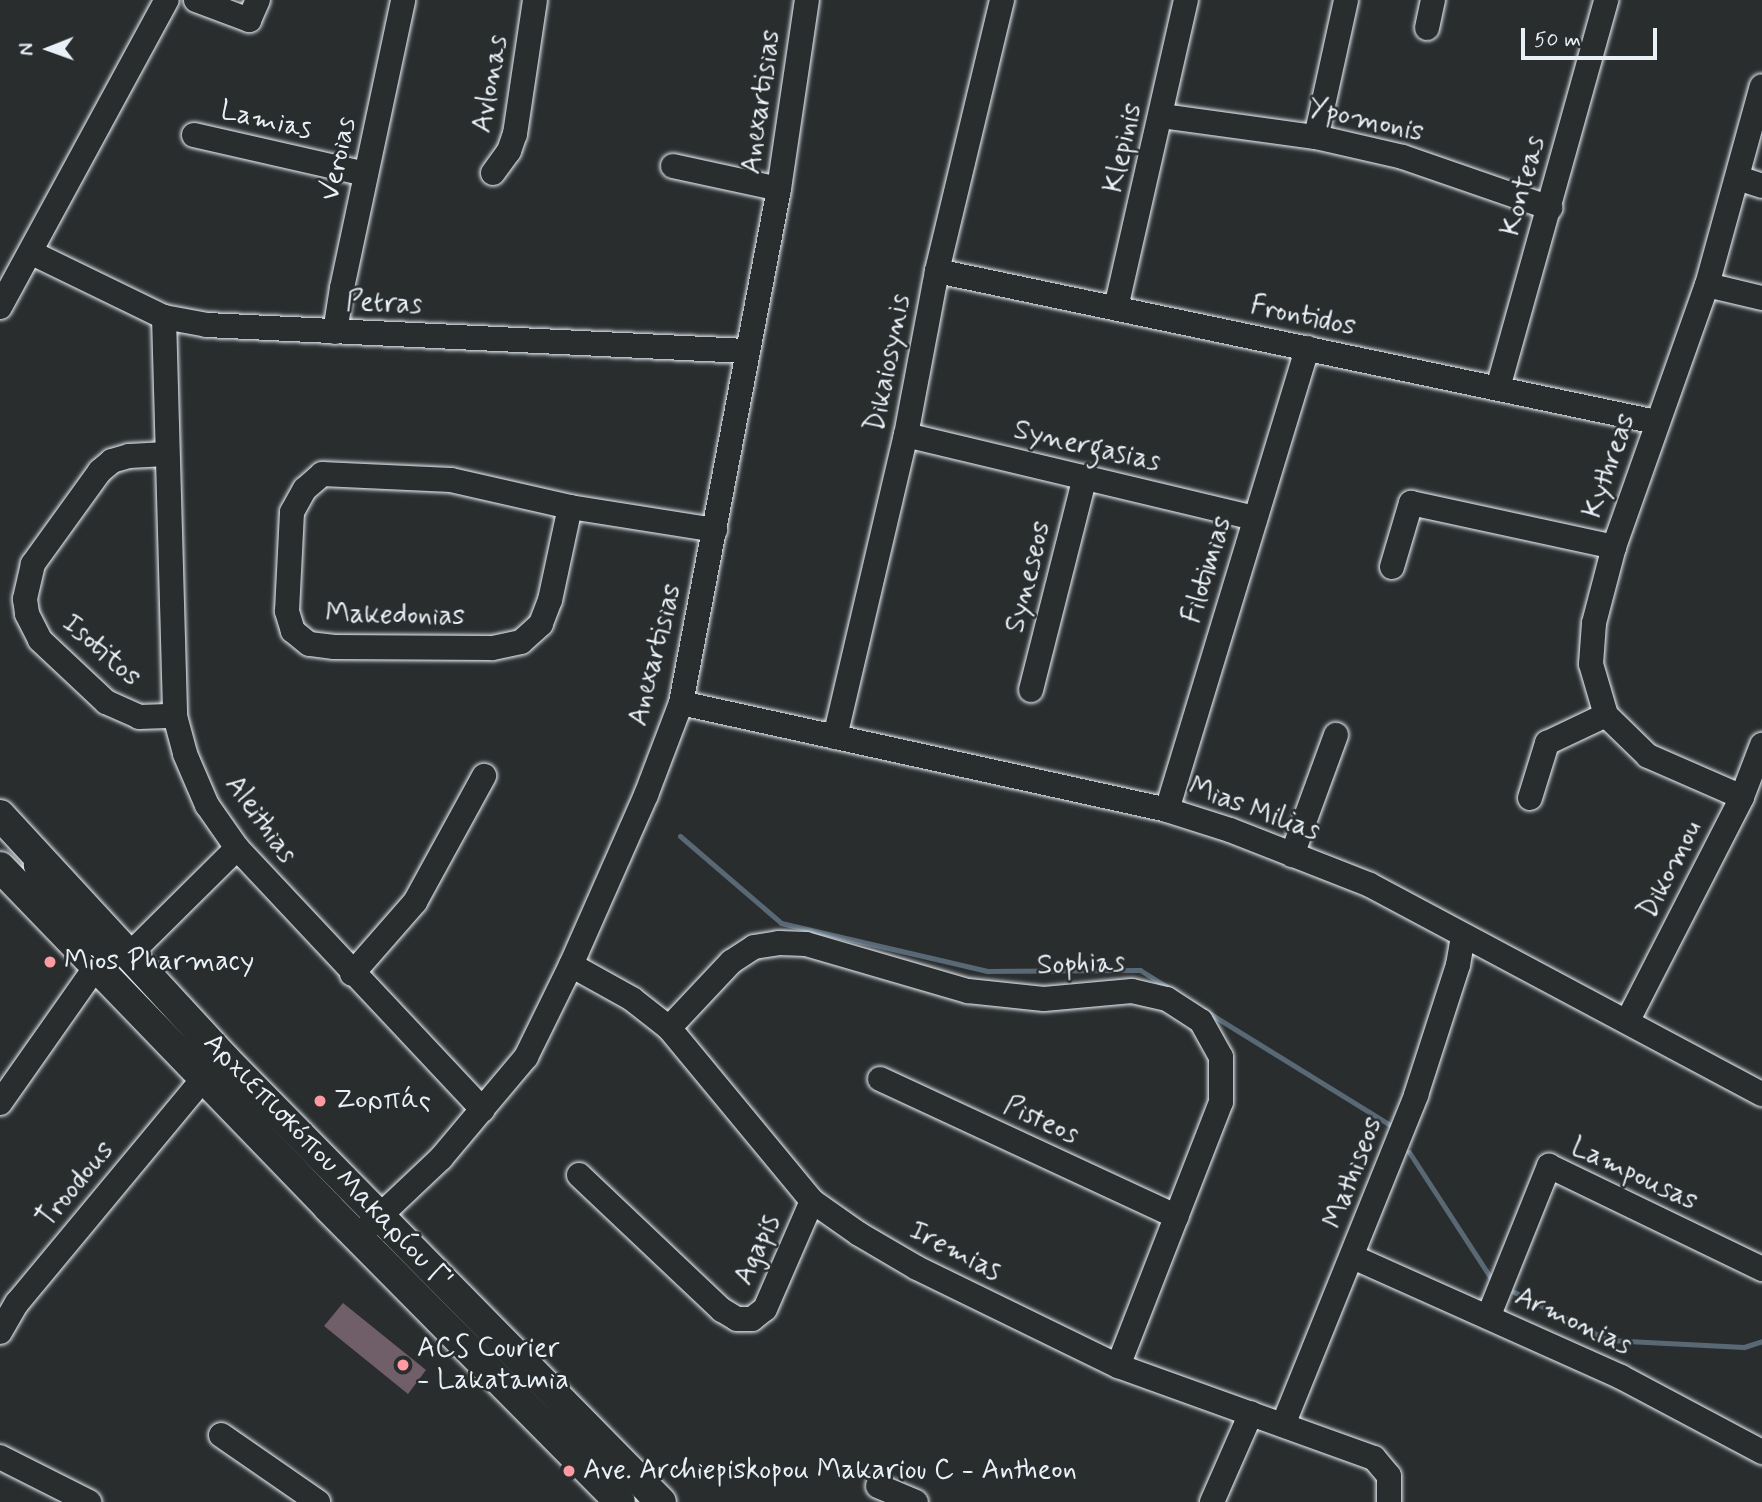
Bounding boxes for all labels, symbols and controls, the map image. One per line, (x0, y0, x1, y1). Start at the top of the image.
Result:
north arrow (14, 14, 84, 84)
scale bar (1524, 14, 1660, 58)
text: 50 m (1534, 26, 1581, 54)
street label: Anexartisias (735, 28, 789, 176)
street label: Avlonas (466, 33, 516, 135)
text: N (15, 43, 40, 56)
street label: Ypomonis (1305, 91, 1427, 151)
street label: Lamias (217, 94, 315, 148)
street label: Klepinis (1097, 100, 1151, 196)
street label: Veroias (314, 114, 364, 204)
street label: Konteas (1495, 132, 1553, 240)
street label: Petras (345, 285, 423, 323)
street label: Frontidos (1247, 289, 1359, 345)
street label: Dikaiosynis (859, 291, 919, 435)
street label: Kythreas (1576, 409, 1644, 523)
street label: Synergasias (1010, 414, 1164, 480)
street label: Filotimias (1176, 512, 1240, 628)
street label: Syneseos (999, 518, 1059, 636)
street label: Anexartisias (622, 580, 690, 730)
street label: Makedonias (325, 598, 465, 634)
street label: Isotitos (54, 607, 148, 695)
street label: Aleithias (217, 769, 303, 871)
street label: Mias Milias (1183, 770, 1325, 850)
street label: Dikomou (1632, 815, 1710, 925)
place label: Mios Pharmacy (64, 945, 246, 979)
street label: Sophias (1036, 947, 1126, 983)
marker: Mios Pharmacy (42, 954, 58, 970)
street label: Αρχιεπισκόπου Μακαρίου Γ' (196, 1027, 458, 1297)
place label: Ζορπάς (334, 1084, 431, 1118)
street label: Pisteos (998, 1089, 1084, 1153)
marker: Ζορπάς (312, 1093, 328, 1109)
street label: Mathiseos (1317, 1112, 1391, 1234)
street label: Lampousas (1565, 1131, 1703, 1219)
street label: Troodous (30, 1135, 122, 1235)
street label: Agapis (728, 1209, 788, 1291)
street label: Iremias (903, 1215, 1007, 1289)
street label: Armonias (1509, 1280, 1637, 1364)
place label: ACS Courier - Lakatamia (417, 1332, 569, 1398)
marker: ACS Courier - Lakatamia (395, 1357, 411, 1373)
place label: Ave. Archiepiskopou Makariou C - Antheon (583, 1454, 1077, 1488)
marker: Ave. Archiepiskopou Makariou C - Antheon (561, 1463, 577, 1479)

